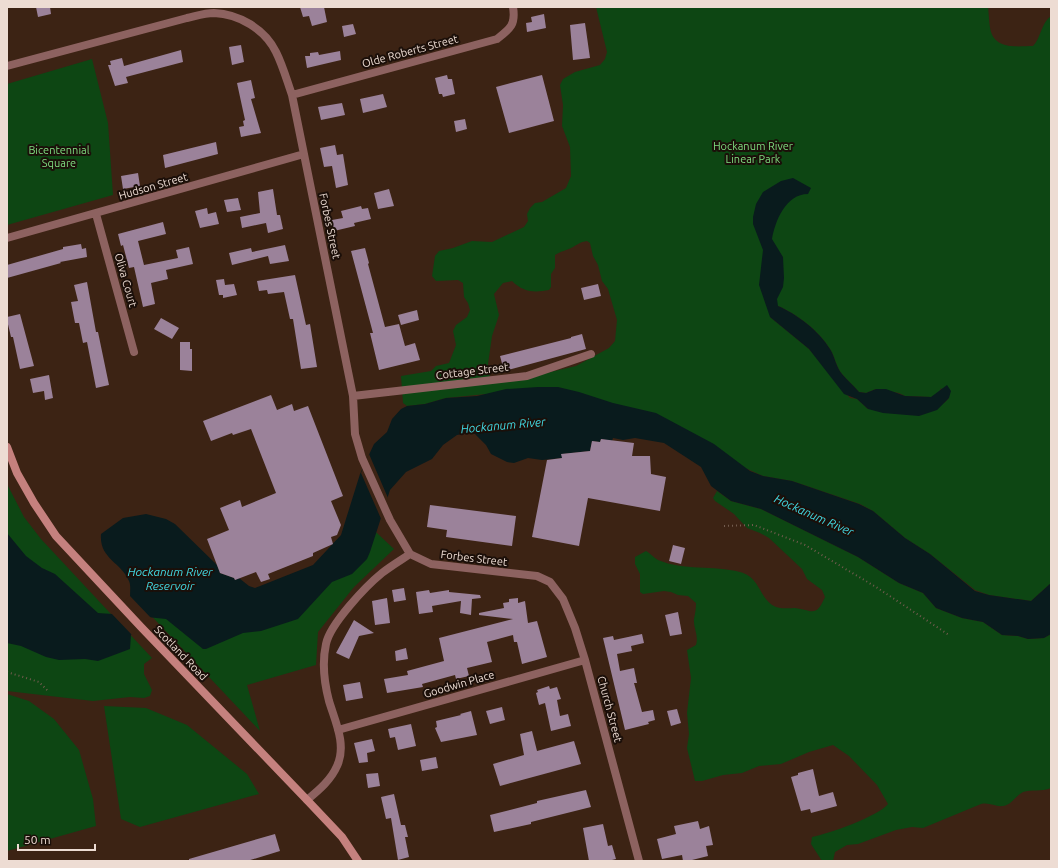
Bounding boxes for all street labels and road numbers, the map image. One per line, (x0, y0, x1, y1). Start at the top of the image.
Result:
street label: Olde Roberts Street (361, 32, 460, 70)
street label: Hudson Street (117, 170, 189, 202)
street label: Forbes Street (317, 192, 343, 261)
street label: Oliva Court (113, 252, 140, 309)
street label: Cottage Street (435, 361, 510, 381)
street label: Forbes Street (440, 548, 509, 568)
street label: Scotland Road (152, 623, 210, 683)
street label: Goodwin Place (422, 668, 496, 700)
street label: Church Street (595, 675, 625, 744)

